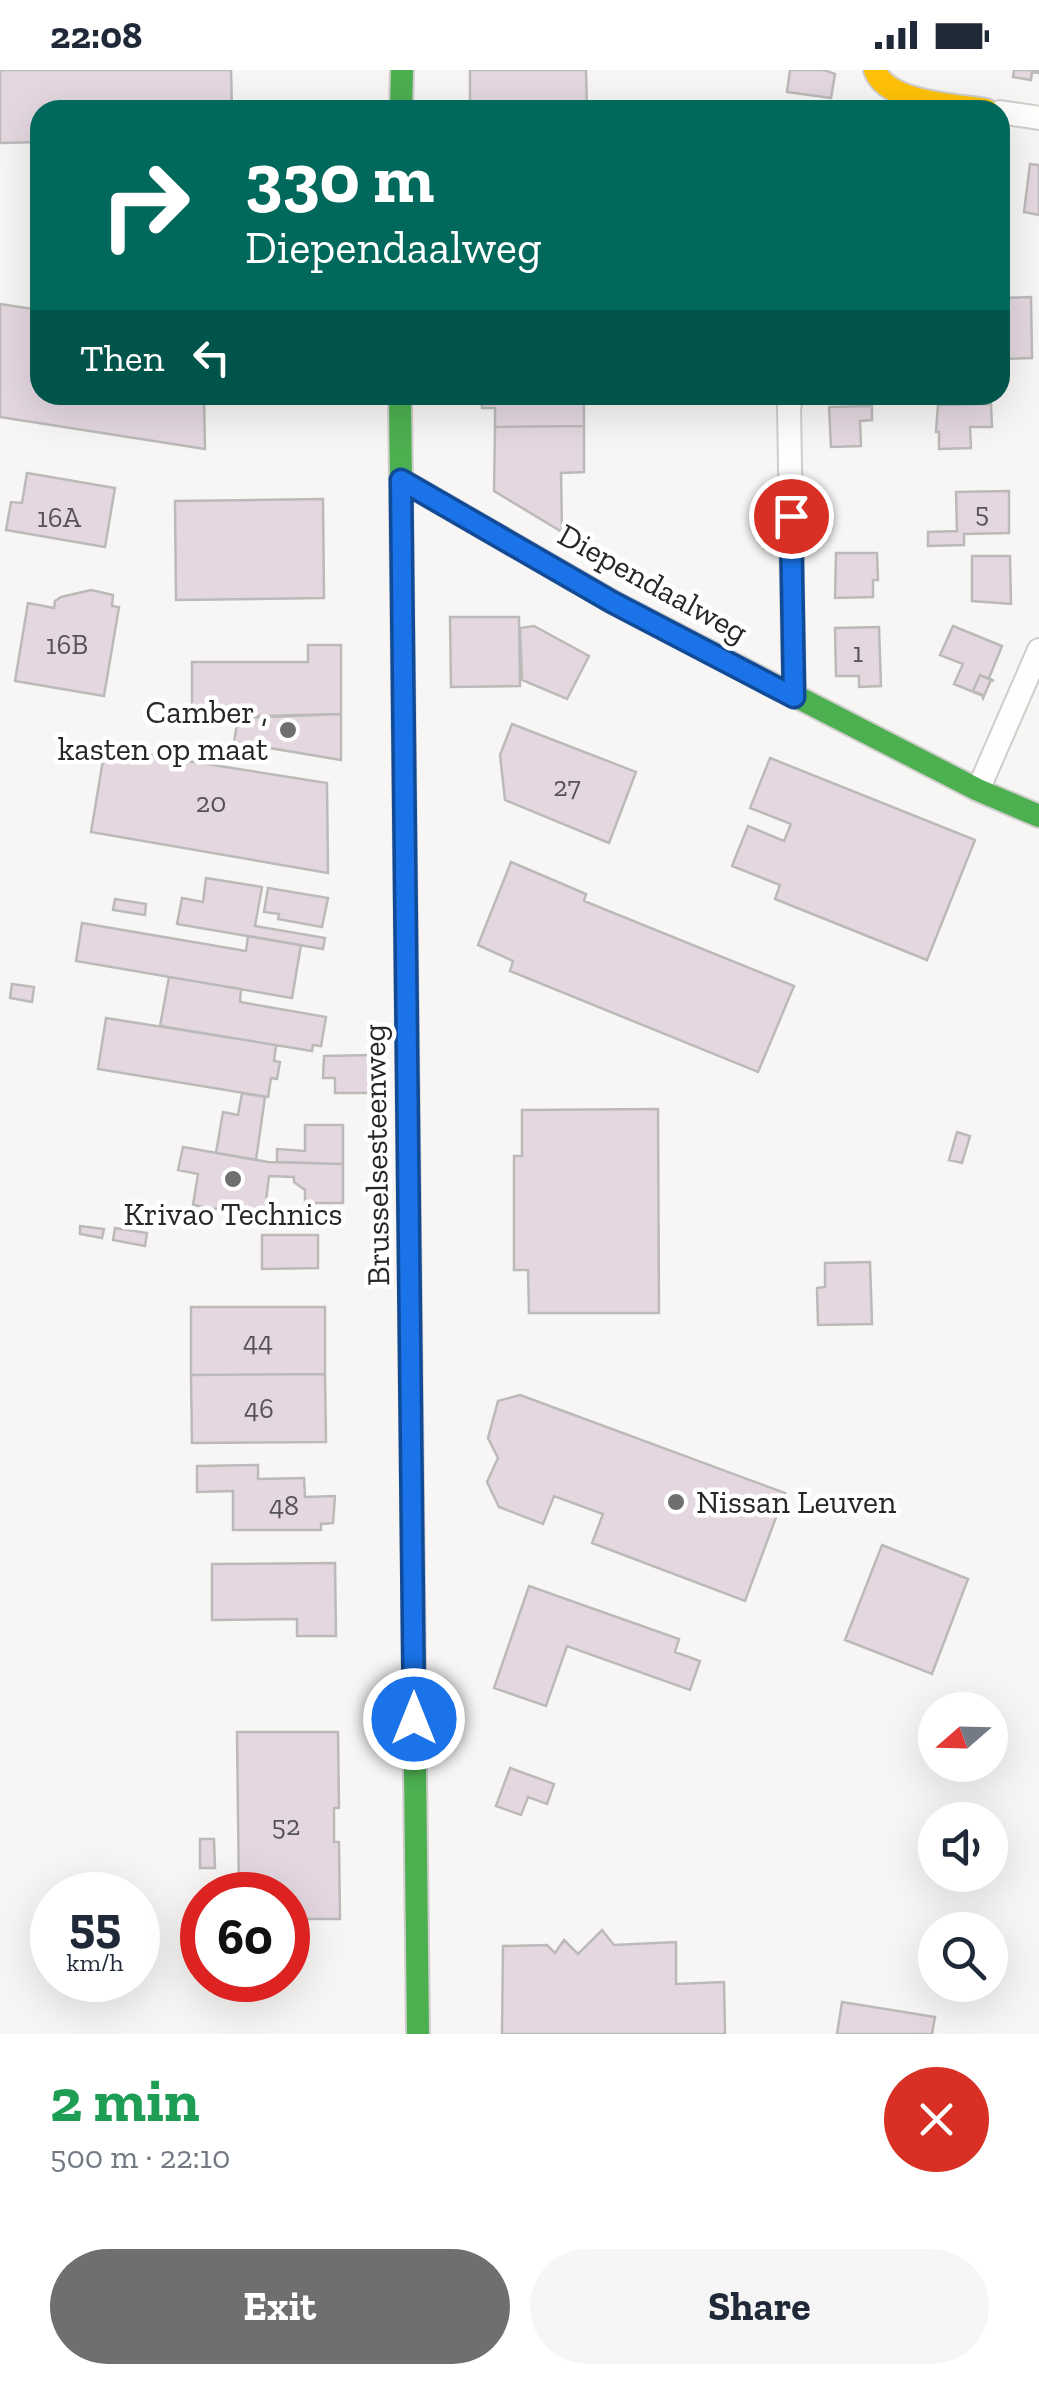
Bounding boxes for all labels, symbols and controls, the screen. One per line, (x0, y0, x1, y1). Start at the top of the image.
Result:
text: 22:08 (50, 12, 143, 58)
text: 330 m (245, 136, 434, 220)
icon: right (80, 140, 210, 270)
text: Diependaalweg (245, 221, 542, 275)
icon: left (184, 330, 239, 385)
text: Then (80, 335, 164, 381)
pin (749, 474, 834, 559)
icon: arrive (764, 489, 819, 544)
house number: 5 (975, 496, 989, 529)
house number: 16A (37, 501, 82, 534)
street label: Diependaalweg (552, 515, 754, 651)
house number: 16B (46, 628, 88, 661)
house number: 1 (853, 636, 864, 669)
place label: Camber , kasten op maat (58, 693, 268, 768)
marker: Camber , kasten op maat (277, 719, 299, 741)
house number: 27 (553, 770, 581, 803)
house number: 20 (196, 786, 226, 819)
street label: Brusselsesteenweg (355, 1024, 397, 1286)
marker: Krivao Technics (222, 1168, 244, 1190)
place label: Krivao Technics (123, 1195, 343, 1233)
house number: 44 (243, 1325, 273, 1358)
house number: 46 (244, 1392, 274, 1425)
place label: Nissan Leuven (696, 1483, 897, 1521)
house number: 48 (269, 1489, 299, 1522)
marker: Nissan Leuven (665, 1491, 687, 1513)
position arrow (362, 1667, 466, 1771)
north arrow (918, 1692, 1008, 1782)
map controls (918, 1692, 1008, 2002)
button: sound (918, 1802, 1008, 1892)
house number: 52 (272, 1809, 300, 1842)
speed limit sign: 60 (180, 1872, 310, 2002)
text: 55 (69, 1895, 121, 1955)
button: search (918, 1912, 1008, 2002)
text: km/h (66, 1947, 124, 1977)
text: 2 min (50, 2064, 200, 2136)
button: close (884, 2067, 989, 2172)
text: 500 m · 22:10 (50, 2138, 231, 2176)
button: Exit (50, 2249, 510, 2364)
button: Share (530, 2249, 989, 2364)

